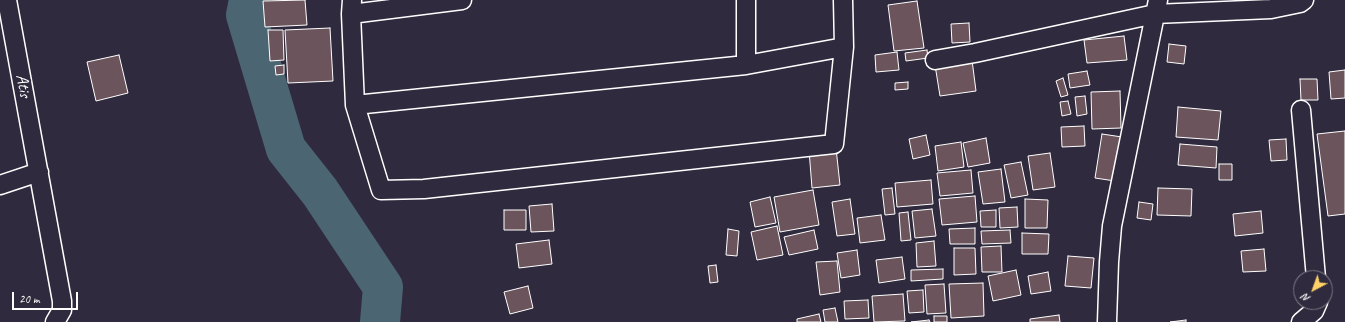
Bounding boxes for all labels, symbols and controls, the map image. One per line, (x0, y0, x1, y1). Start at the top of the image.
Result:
street label: Atis (11, 73, 35, 99)
north arrow (1293, 270, 1333, 310)
scale bar (14, 284, 80, 310)
text: 20 m (19, 291, 39, 307)
text: N (1299, 291, 1313, 306)

